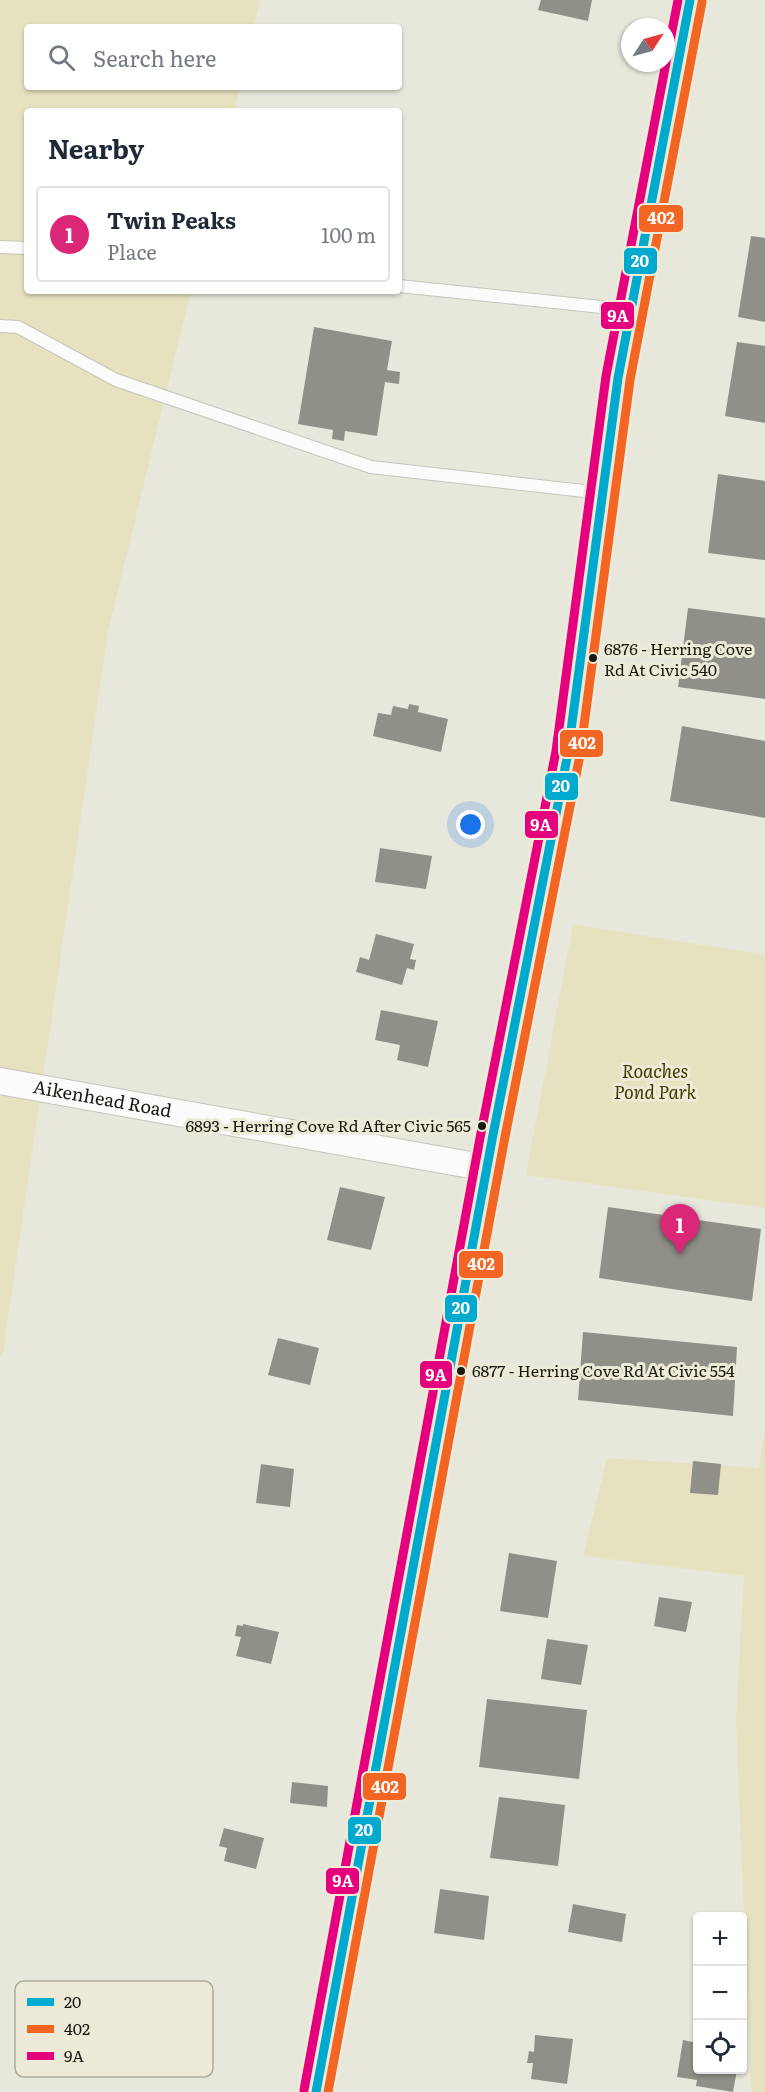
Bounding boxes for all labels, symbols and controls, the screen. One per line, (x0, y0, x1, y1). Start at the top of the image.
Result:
north arrow (621, 18, 675, 72)
search box (24, 24, 402, 90)
icon: search (45, 41, 78, 74)
text: Search here (93, 41, 216, 74)
text: Nearby (48, 128, 144, 167)
text: Twin Peaks (107, 203, 236, 236)
line badge: 402 (638, 204, 684, 233)
text: 402 (647, 205, 675, 229)
text: 1 (65, 219, 74, 249)
text: 100 m (321, 219, 376, 249)
text: Place (107, 236, 157, 266)
line badge: 20 (623, 247, 658, 275)
text: 20 (631, 248, 649, 272)
line badge: 9A (600, 301, 635, 330)
text: 9A (607, 303, 629, 327)
place label: 6876 - Herring Cove Rd At Civic 540 (604, 636, 752, 681)
marker: 6876 - Herring Cove Rd At Civic 540 (587, 652, 599, 664)
line badge: 402 (559, 729, 604, 758)
text: 402 (568, 730, 596, 754)
line badge: 20 (544, 772, 579, 801)
text: 20 (552, 773, 570, 797)
your location (456, 810, 485, 839)
line badge: 9A (524, 810, 559, 839)
text: 9A (530, 812, 552, 836)
park label: Roaches Pond Park (614, 1057, 696, 1105)
street label: Aikenhead Road (31, 1072, 174, 1123)
place label: 6893 - Herring Cove Rd After Civic 565 (186, 1113, 471, 1137)
marker: 6893 - Herring Cove Rd After Civic 565 (476, 1120, 488, 1132)
pin: 1 (660, 1204, 700, 1254)
line badge: 402 (458, 1250, 504, 1279)
text: 402 (467, 1251, 495, 1275)
line badge: 20 (444, 1294, 478, 1323)
text: 20 (452, 1295, 470, 1319)
place label: 6877 - Herring Cove Rd At Civic 554 (472, 1358, 735, 1382)
line badge: 9A (419, 1360, 453, 1389)
text: 9A (425, 1362, 447, 1386)
marker: 6877 - Herring Cove Rd At Civic 554 (455, 1365, 467, 1377)
line badge: 402 (362, 1772, 407, 1801)
text: 402 (371, 1774, 399, 1798)
line badge: 20 (347, 1816, 382, 1845)
text: 20 (355, 1817, 373, 1841)
line badge: 9A (325, 1867, 360, 1895)
text: 9A (332, 1868, 354, 1892)
map controls (693, 1912, 747, 2074)
button: + (693, 1912, 747, 1966)
button: − (693, 1966, 747, 2020)
legend (15, 1981, 213, 2077)
text: 20 (64, 1989, 81, 2013)
text: 402 (64, 2016, 90, 2040)
button: locate (693, 2020, 747, 2074)
text: 9A (64, 2043, 84, 2067)

